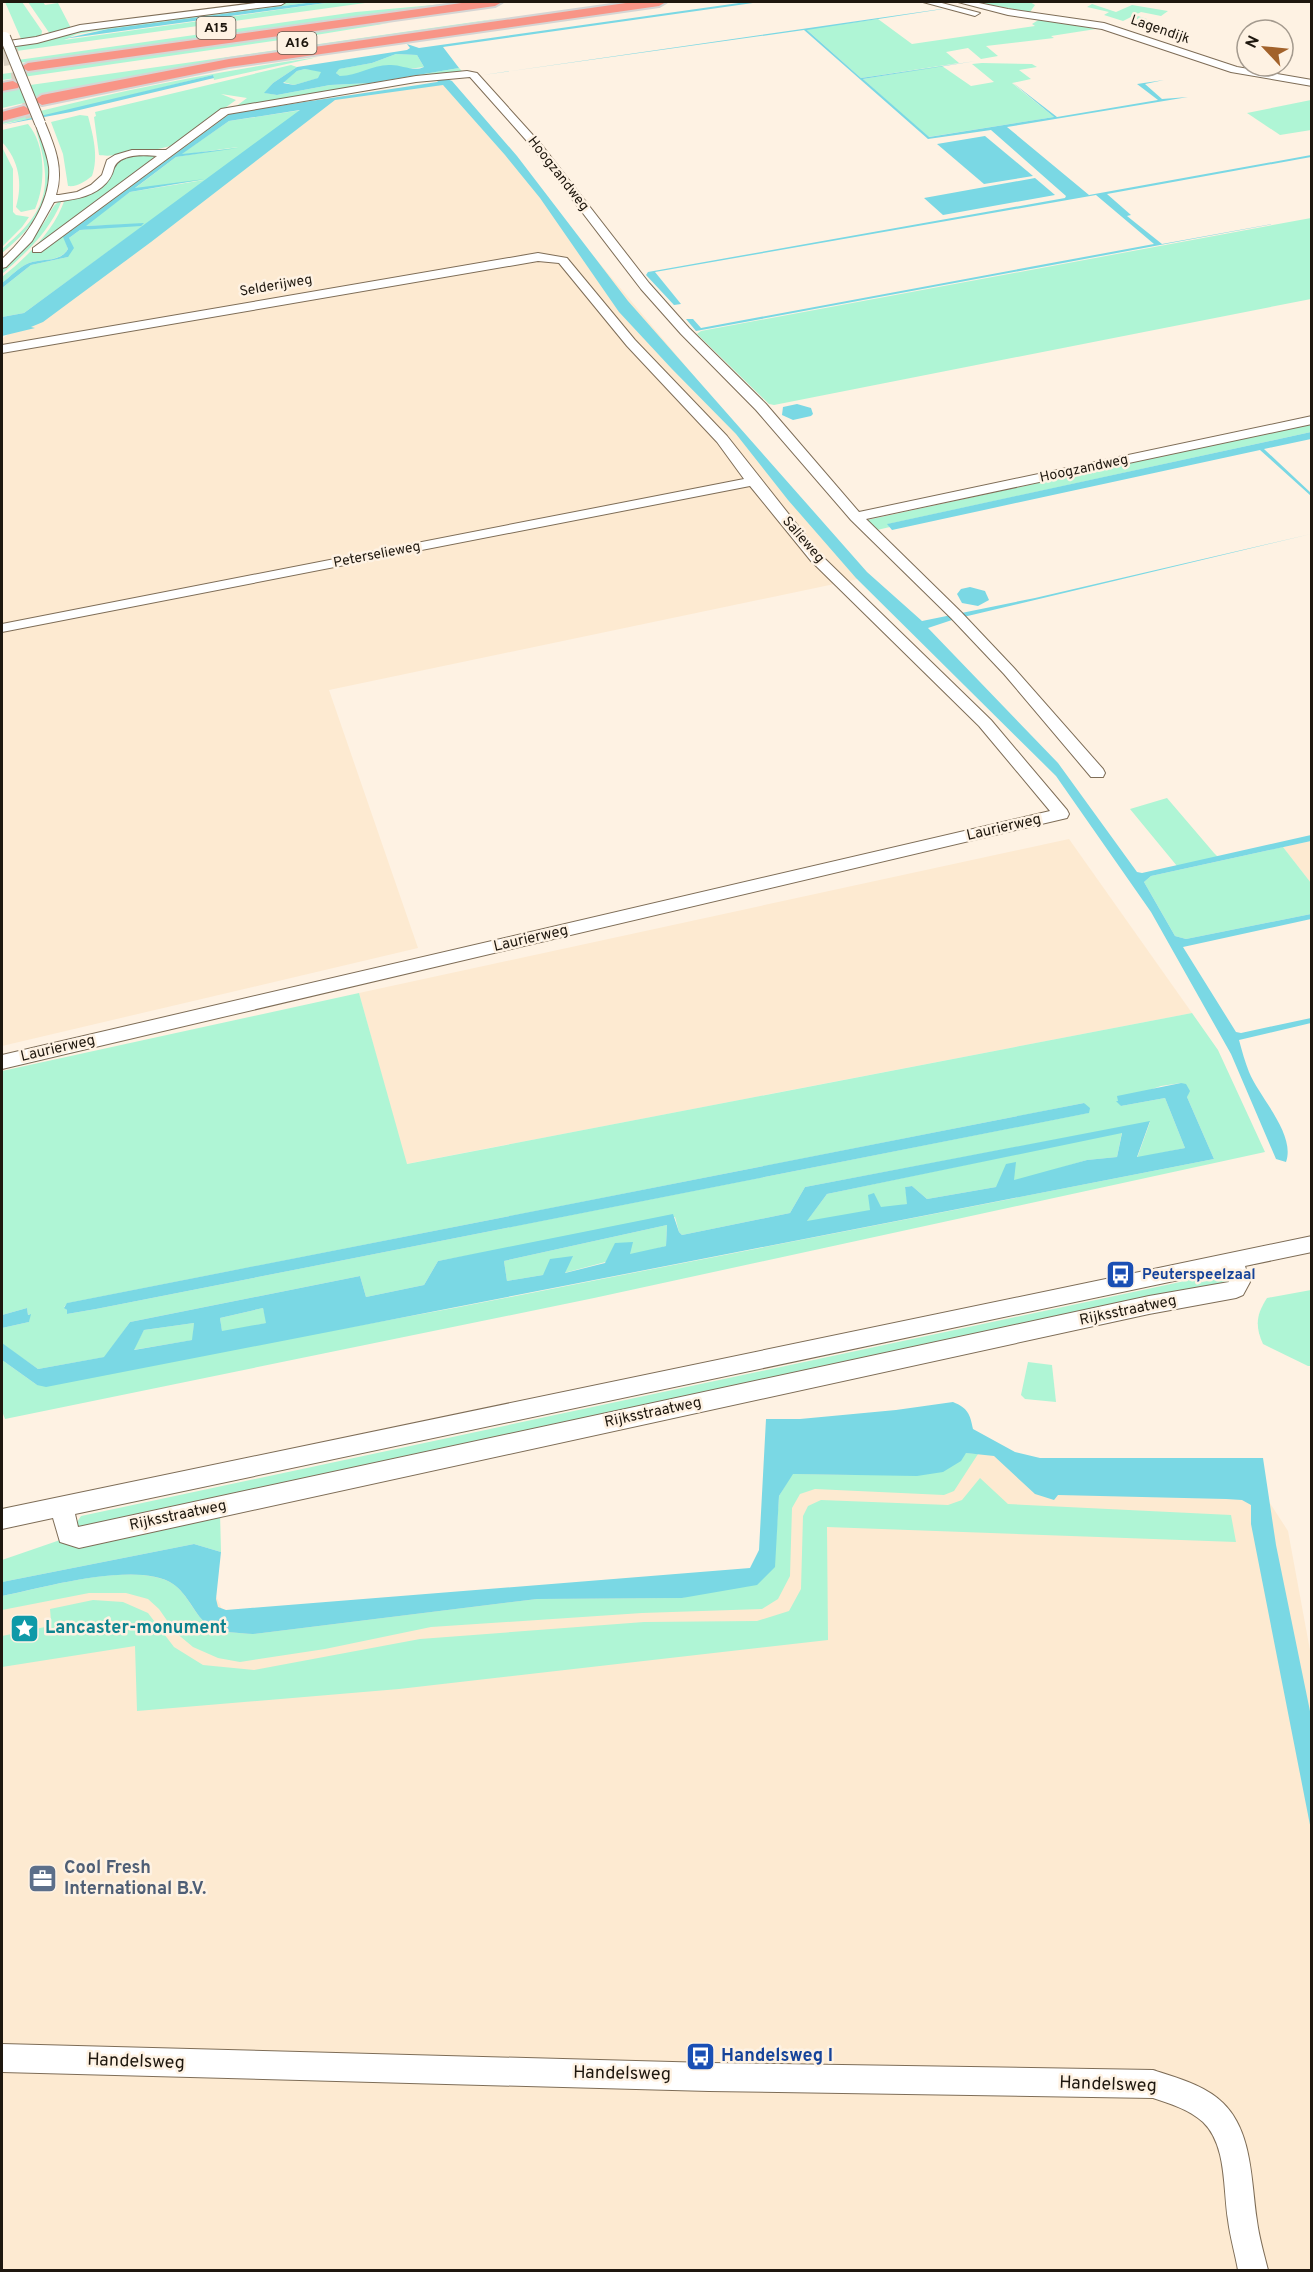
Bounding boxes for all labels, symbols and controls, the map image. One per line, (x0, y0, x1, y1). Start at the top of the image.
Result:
street label: Lagendijk (1128, 12, 1192, 48)
road number: A15 (196, 17, 236, 39)
north arrow (1235, 18, 1295, 78)
road number: A16 (278, 32, 316, 54)
text: N (1242, 33, 1265, 52)
street label: Hoogzandweg (524, 133, 592, 215)
street label: Selderijweg (238, 271, 314, 301)
street label: Hoogzandweg (1038, 451, 1130, 487)
street label: Salieweg (778, 513, 828, 567)
street label: Peterselieweg (332, 538, 422, 572)
street label: Laurierweg (965, 810, 1043, 846)
street label: Laurierweg (492, 921, 570, 957)
street label: Laurierweg (19, 1031, 97, 1067)
bus stop icon: Peuterspeelzaal (1105, 1259, 1137, 1291)
place label: Peuterspeelzaal (1142, 1266, 1256, 1285)
street label: Rijksstraatweg (1078, 1291, 1178, 1331)
street label: Rijksstraatweg (603, 1393, 703, 1433)
street label: Rijksstraatweg (128, 1496, 228, 1536)
place icon: Lancaster-monument (8, 1612, 40, 1644)
place label: Lancaster-monument (45, 1617, 227, 1640)
place label: Cool Fresh International B.V. (64, 1857, 206, 1901)
office icon: Cool Fresh International B.V. (27, 1862, 59, 1894)
bus stop icon: Handelsweg I (684, 2040, 716, 2072)
place label: Handelsweg I (721, 2045, 833, 2068)
street label: Handelsweg (87, 2049, 185, 2075)
street label: Handelsweg (573, 2062, 671, 2086)
street label: Handelsweg (1059, 2072, 1157, 2098)

